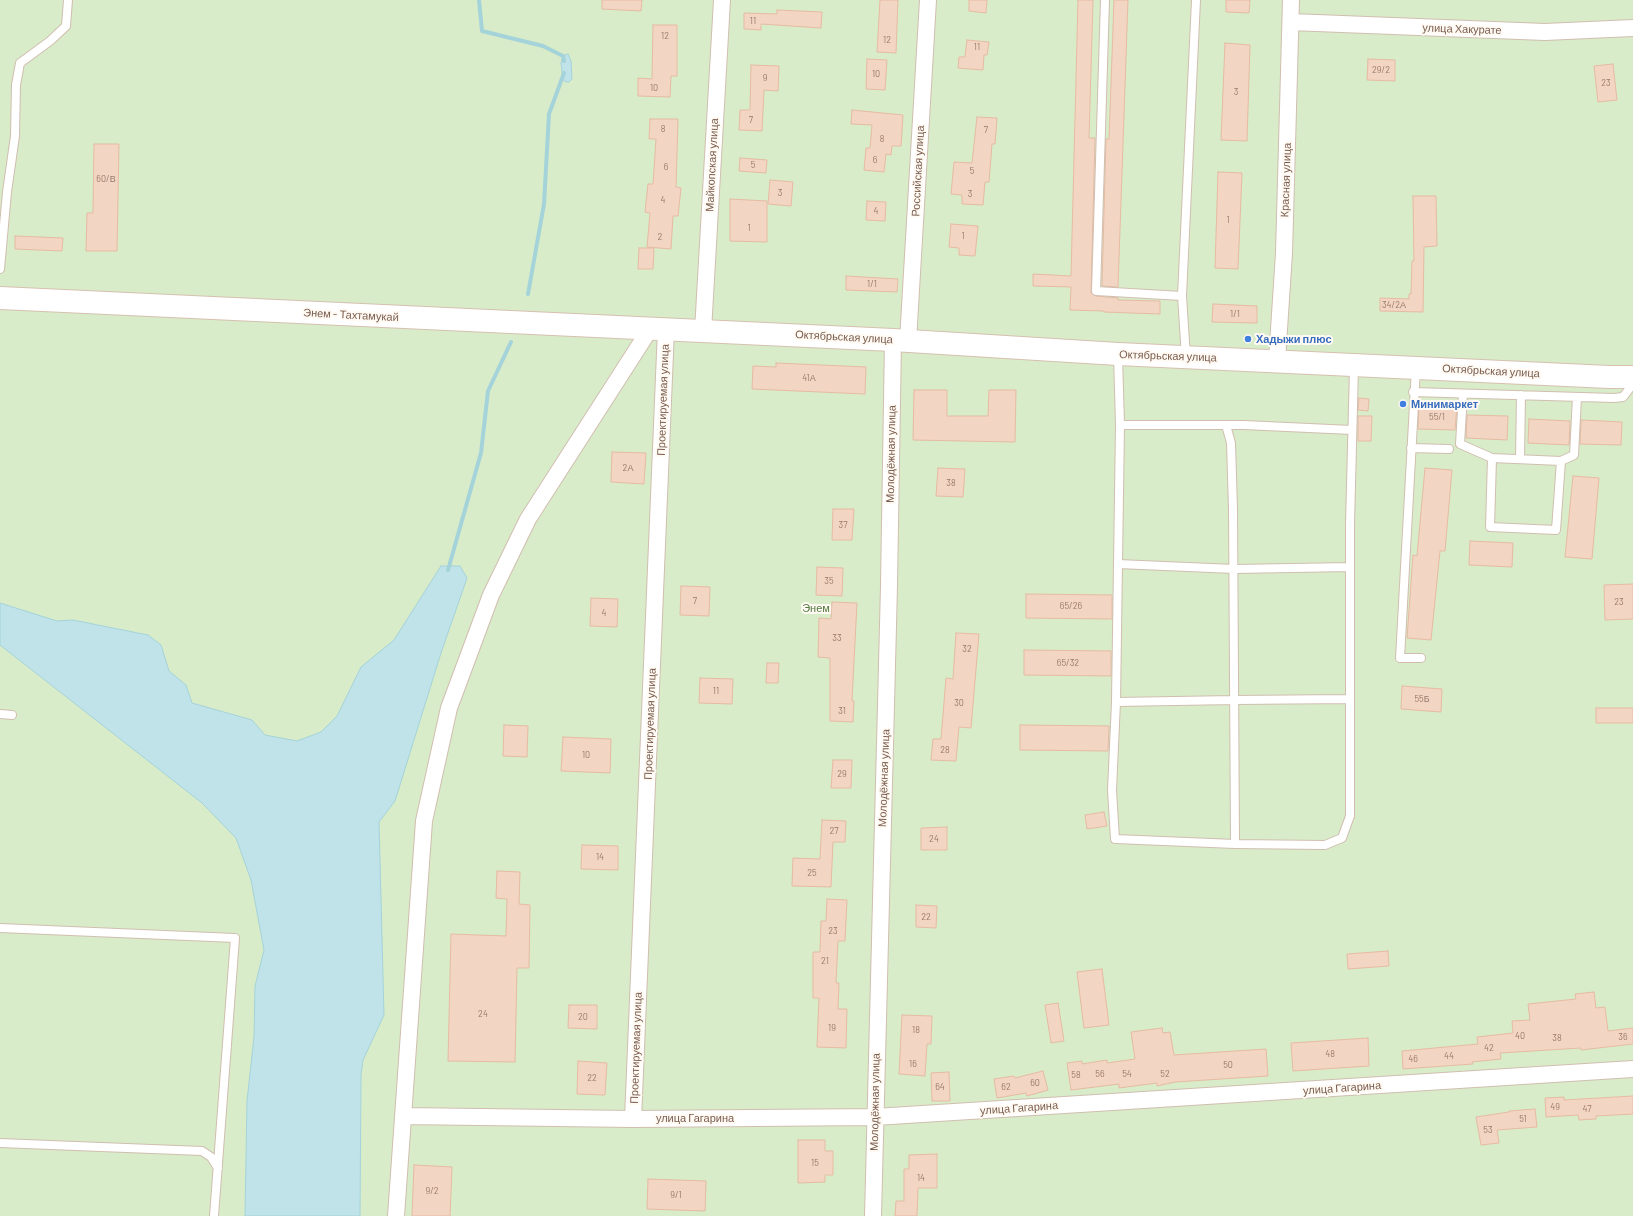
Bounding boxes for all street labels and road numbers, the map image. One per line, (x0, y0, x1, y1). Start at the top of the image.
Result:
street label: улица Хакурате (1422, 21, 1502, 37)
street label: Майкопская улица (703, 118, 721, 212)
street label: Российская улица (909, 125, 927, 217)
street label: Красная улица (1278, 142, 1294, 218)
street label: Энем - Тахтамукай (303, 306, 399, 324)
street label: Октябрьская улица (795, 328, 893, 346)
street label: Проектируемая улица (654, 344, 672, 456)
street label: Октябрьская улица (1119, 348, 1217, 364)
street label: Октябрьская улица (1442, 362, 1540, 380)
street label: Молодёжная улица (884, 405, 898, 503)
street label: Проектируемая улица (641, 668, 659, 780)
street label: Молодёжная улица (876, 729, 892, 827)
street label: Проектируемая улица (627, 992, 645, 1104)
street label: Молодёжная улица (868, 1053, 882, 1151)
street label: улица Гагарина (1303, 1079, 1381, 1097)
street label: улица Гагарина (980, 1099, 1058, 1117)
street label: улица Гагарина (656, 1111, 734, 1125)

